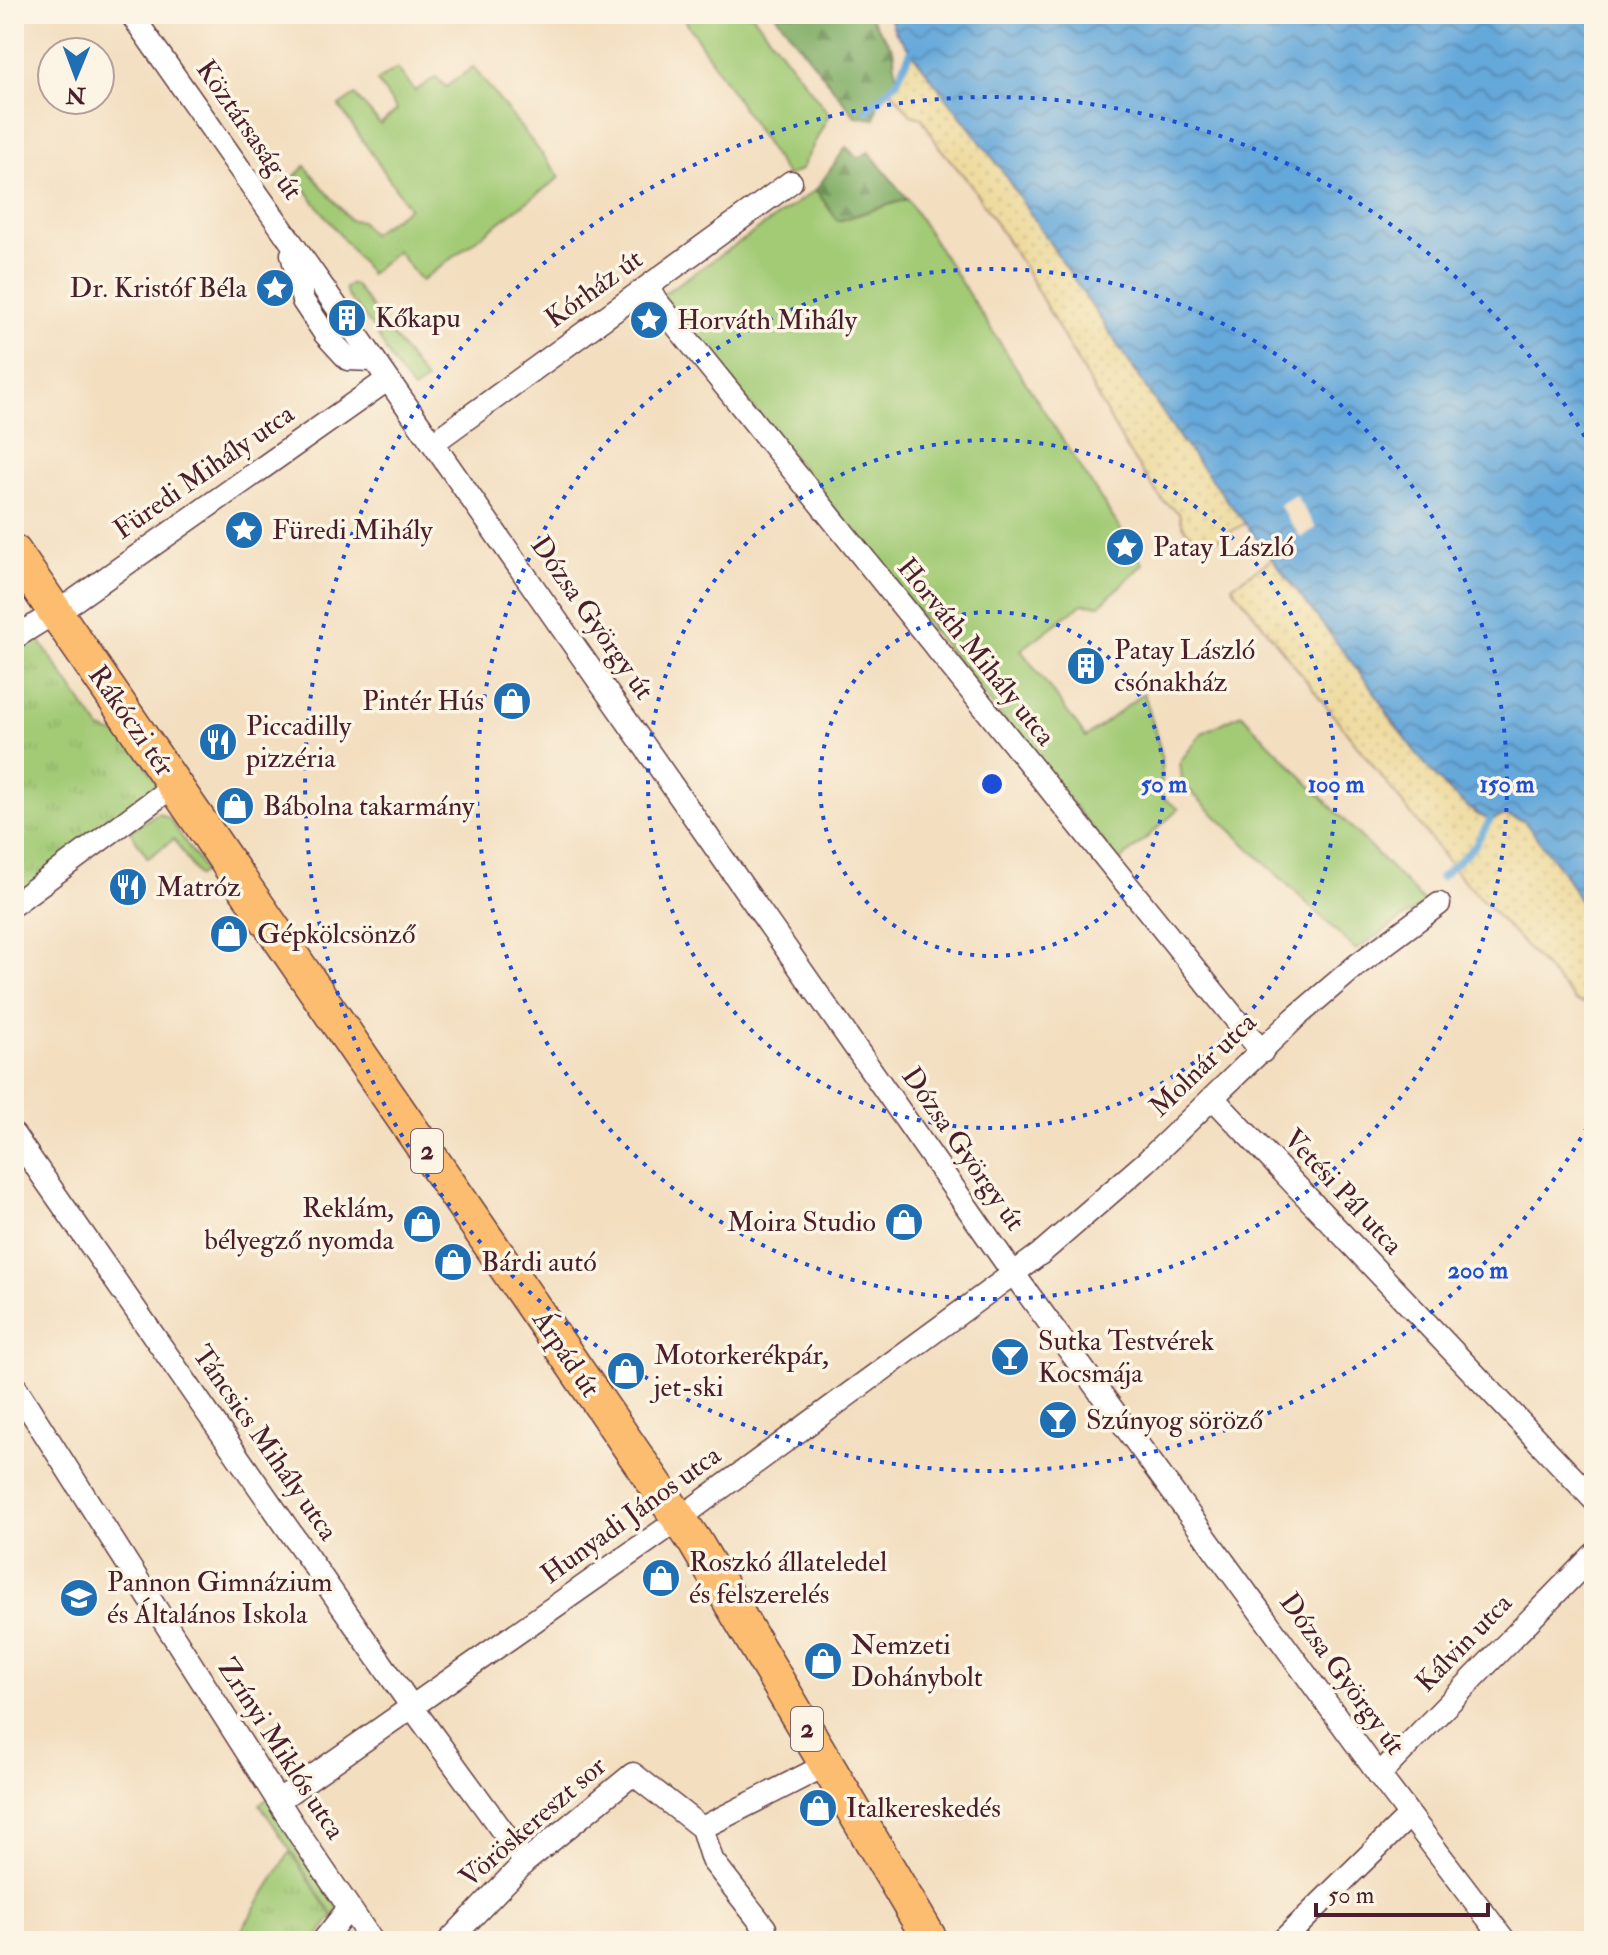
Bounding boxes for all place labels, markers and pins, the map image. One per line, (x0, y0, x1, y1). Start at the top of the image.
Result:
place icon: Dr. Kristóf Béla (254, 267, 296, 309)
place label: Dr. Kristóf Béla (70, 271, 247, 306)
building icon: Kőkapu (326, 297, 368, 339)
place icon: Horváth Mihály (628, 299, 670, 341)
place label: Kőkapu (375, 301, 461, 336)
place label: Horváth Mihály (677, 303, 858, 338)
place icon: Füredi Mihály (223, 509, 265, 551)
place label: Füredi Mihály (272, 513, 433, 548)
place icon: Patay László (1104, 526, 1146, 568)
place label: Patay László (1153, 530, 1294, 565)
place label: Patay László csónakház (1114, 633, 1255, 700)
building icon: Patay László csónakház (1065, 645, 1107, 687)
shop icon: Pintér Hús (491, 680, 533, 722)
place label: Pintér Hús (362, 684, 484, 719)
place label: Piccadilly pizzéria (245, 709, 352, 776)
restaurant icon: Piccadilly pizzéria (197, 721, 239, 763)
centre of rings (978, 770, 1006, 798)
shop icon: Bábolna takarmány (214, 785, 256, 827)
place label: Bábolna takarmány (263, 789, 475, 824)
restaurant icon: Matróz (107, 866, 149, 908)
place label: Matróz (156, 870, 241, 905)
shop icon: Gépkölcsönző (208, 913, 250, 955)
place label: Gépkölcsönző (257, 917, 416, 952)
place label: Reklám, bélyegző nyomda (204, 1191, 394, 1258)
shop icon: Moira Studio (883, 1201, 925, 1243)
shop icon: Reklám, bélyegző nyomda (401, 1203, 443, 1245)
place label: Moira Studio (727, 1205, 876, 1240)
shop icon: Bárdi autó (432, 1241, 474, 1283)
place label: Bárdi autó (481, 1245, 597, 1280)
place label: Sutka Testvérek Kocsmája (1038, 1324, 1215, 1391)
bar icon: Sutka Testvérek Kocsmája (989, 1336, 1031, 1378)
place label: Motorkerékpár, jet-ski (649, 1338, 829, 1405)
shop icon: Motorkerékpár, jet-ski (605, 1350, 647, 1392)
bar icon: Szúnyog söröző (1037, 1399, 1079, 1441)
place label: Szúnyog söröző (1086, 1403, 1263, 1438)
place label: Roszkó állateledel és felszerelés (689, 1545, 887, 1612)
shop icon: Roszkó állateledel és felszerelés (640, 1557, 682, 1599)
place label: Pannon Gimnázium és Általános Iskola (107, 1565, 333, 1632)
school or university icon: Pannon Gimnázium és Általános Iskola (58, 1577, 100, 1619)
place label: Nemzeti Dohánybolt (851, 1628, 983, 1695)
shop icon: Nemzeti Dohánybolt (802, 1640, 844, 1682)
shop icon: Italkereskedés (797, 1787, 839, 1829)
place label: Italkereskedés (846, 1791, 1001, 1826)

